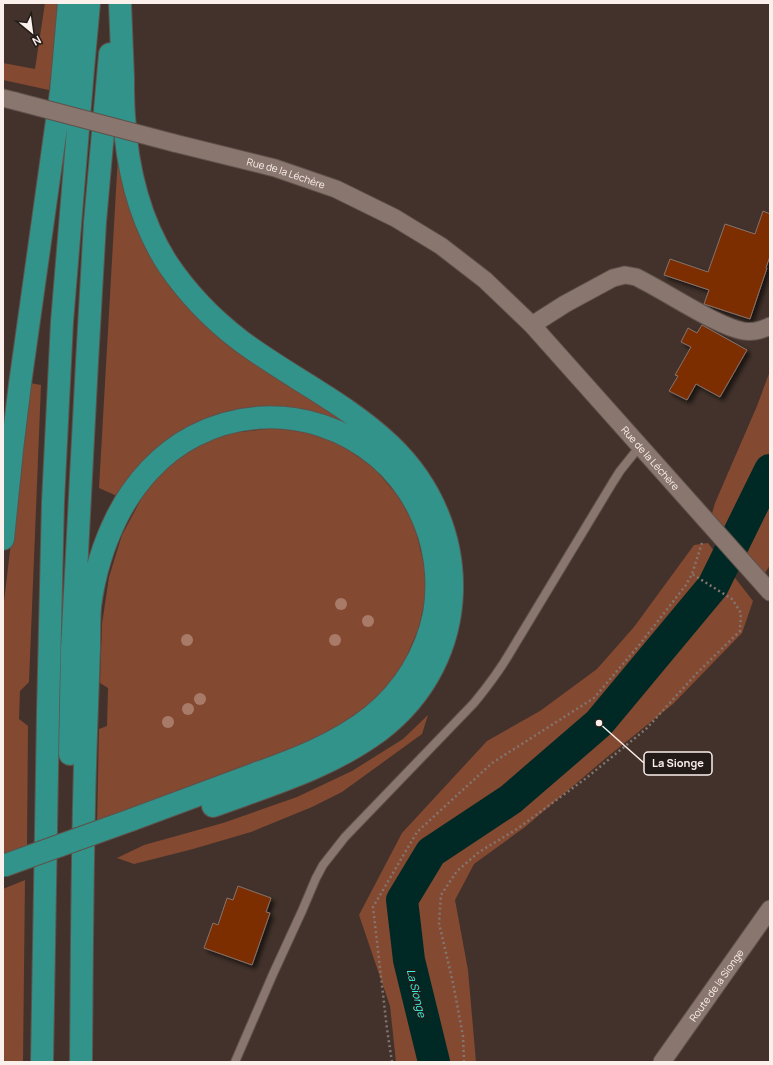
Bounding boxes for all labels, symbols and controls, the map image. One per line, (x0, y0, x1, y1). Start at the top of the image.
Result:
north arrow (12, 12, 52, 52)
text: N (30, 33, 44, 50)
street label: Rue de la Léchère (245, 154, 327, 192)
street label: Rue de la Léchère (618, 423, 683, 493)
callout: La Sionge (644, 752, 712, 775)
text: La Sionge (652, 755, 704, 770)
street label: Route de la Sionge (686, 946, 747, 1024)
water label: La Sionge (404, 967, 430, 1019)

